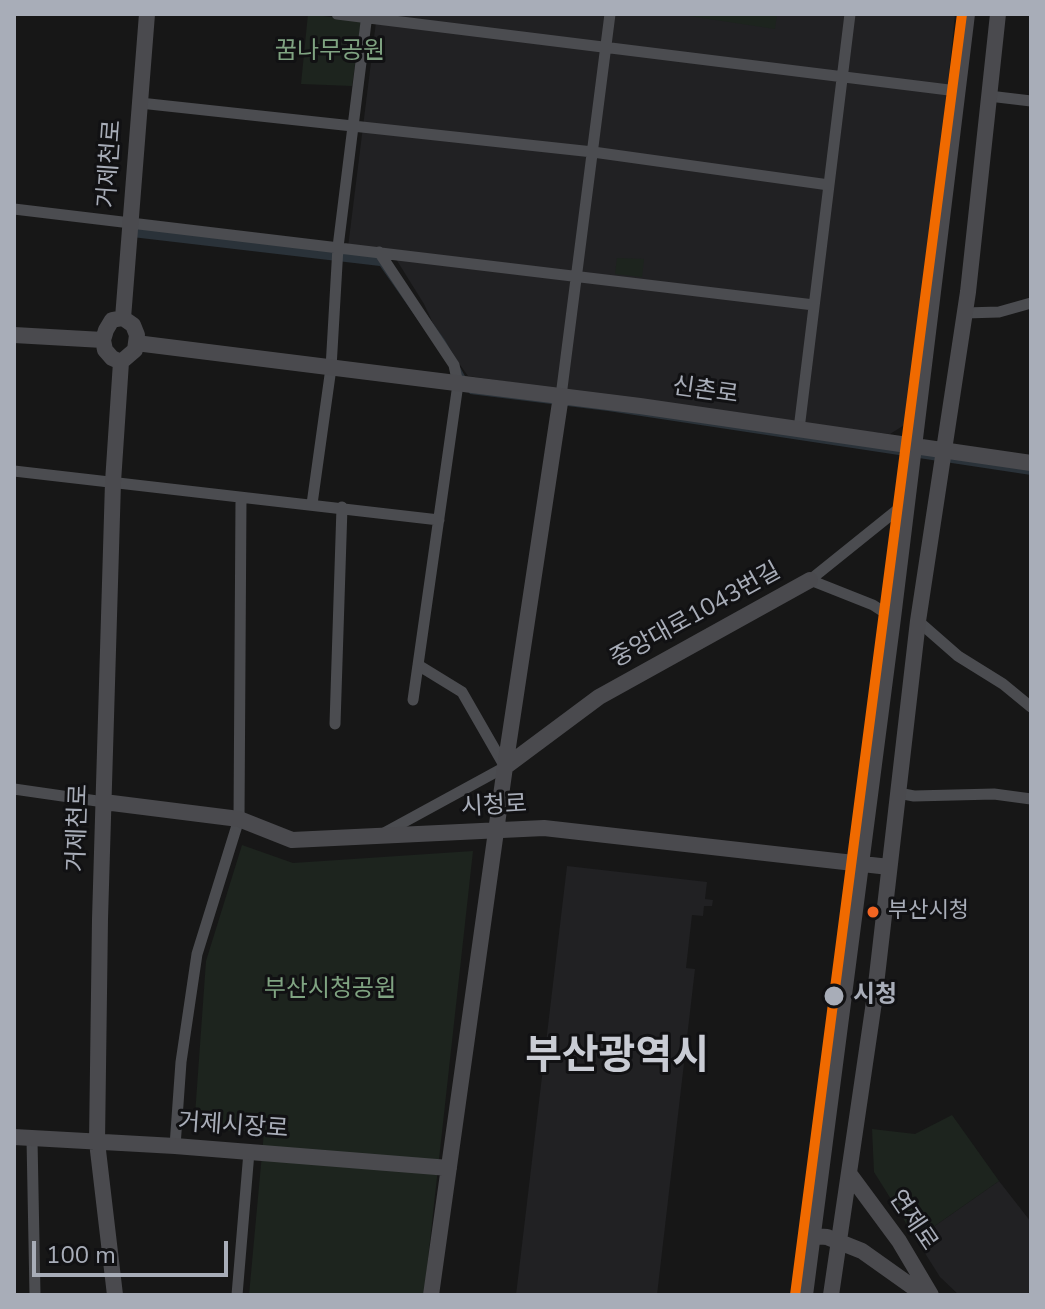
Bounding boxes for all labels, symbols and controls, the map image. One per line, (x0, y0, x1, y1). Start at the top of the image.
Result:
park label: 꿈나무공원 (275, 38, 385, 66)
street label: 거제천로 (94, 119, 128, 209)
street label: 신촌로 (670, 373, 740, 411)
street label: 중앙대로1043번길 (606, 557, 786, 675)
street label: 거제천로 (63, 783, 95, 873)
street label: 시청로 (460, 791, 528, 823)
place label: 부산시청 (888, 899, 969, 925)
marker: 부산시청 (865, 904, 881, 920)
park label: 부산시청공원 (264, 976, 396, 1004)
place label: 시청 (853, 982, 897, 1010)
marker: 시청 (822, 984, 846, 1008)
district label: 부산광역시 (525, 1034, 709, 1082)
street label: 거제시장로 (177, 1109, 289, 1145)
street label: 연제로 (882, 1185, 942, 1257)
scale bar (36, 1225, 232, 1275)
text: 100 m (46, 1239, 116, 1271)

